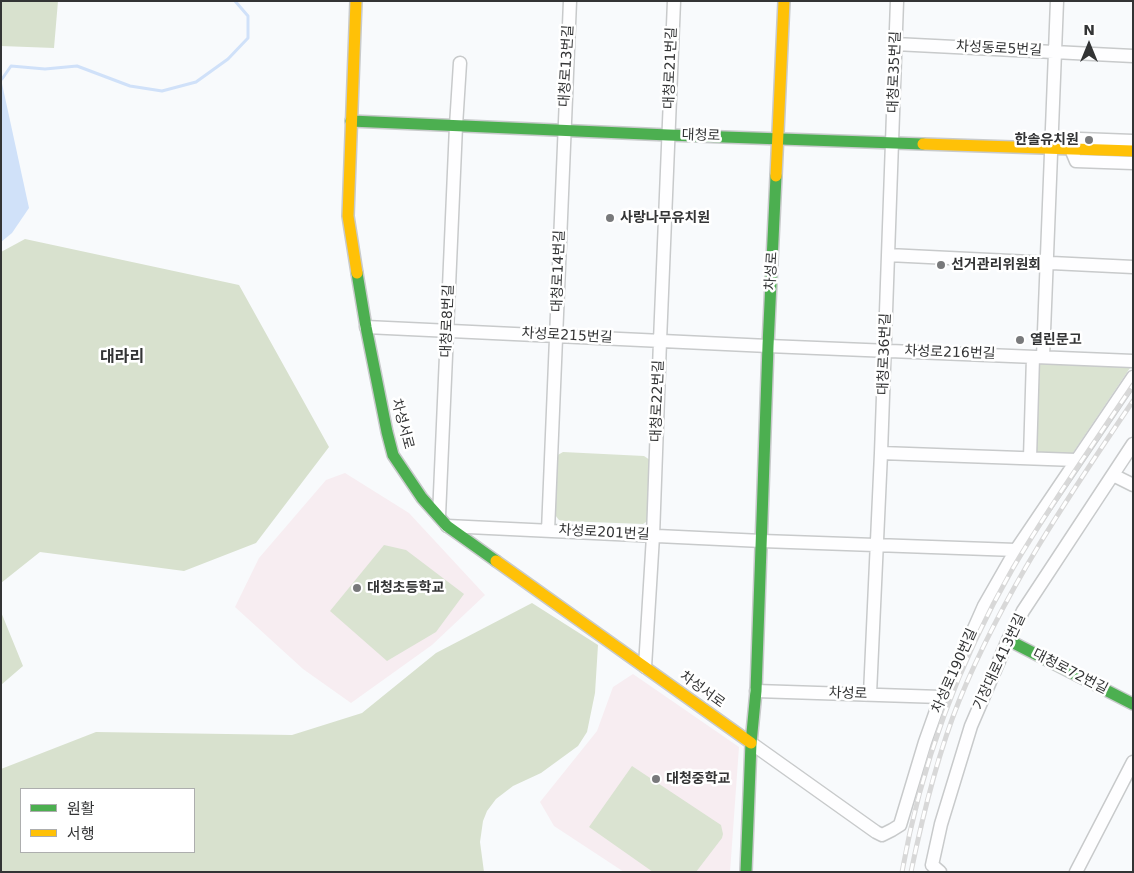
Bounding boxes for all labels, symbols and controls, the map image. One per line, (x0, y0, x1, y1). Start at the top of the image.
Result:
north arrow (1064, 20, 1114, 70)
text: N (1083, 22, 1095, 38)
street label: 대청로13번길 (556, 25, 578, 107)
street label: 대청로21번길 (661, 27, 681, 109)
street label: 대청로35번길 (885, 31, 905, 113)
street label: 차성동로5번길 (956, 38, 1042, 60)
street label: 대청로 (681, 127, 721, 145)
place label: 한솔유치원 (1015, 132, 1079, 148)
marker: 한솔유치원 (1083, 134, 1095, 146)
place label: 사랑나무유치원 (620, 210, 710, 226)
marker: 사랑나무유치원 (604, 212, 616, 224)
street label: 대청로14번길 (549, 230, 569, 312)
street label: 차성로 (763, 251, 781, 291)
place label: 선거관리위원회 (951, 257, 1041, 273)
marker: 선거관리위원회 (935, 259, 947, 271)
street label: 대청로8번길 (438, 284, 458, 358)
street label: 대청로36번길 (875, 313, 895, 395)
street label: 차성로215번길 (521, 325, 613, 347)
place label: 열린문고 (1030, 332, 1082, 348)
marker: 열린문고 (1014, 334, 1026, 346)
street label: 차성로216번길 (904, 343, 996, 363)
district label: 대라리 (100, 348, 144, 368)
street label: 대청로22번길 (648, 360, 668, 442)
street label: 차성서로 (387, 397, 417, 451)
street label: 차성로201번길 (558, 522, 650, 544)
place label: 대청초등학교 (367, 580, 444, 596)
marker: 대청초등학교 (351, 582, 363, 594)
street label: 기장대로413번길 (970, 611, 1030, 713)
street label: 차성로190번길 (929, 626, 981, 716)
street label: 대청로72번길 (1030, 646, 1110, 698)
street label: 차성서로 (676, 668, 728, 712)
street label: 차성로 (828, 685, 868, 703)
place label: 대청중학교 (666, 771, 730, 787)
marker: 대청중학교 (650, 773, 662, 785)
legend (20, 788, 195, 853)
text: 원활 (67, 800, 95, 818)
text: 서행 (67, 825, 95, 843)

